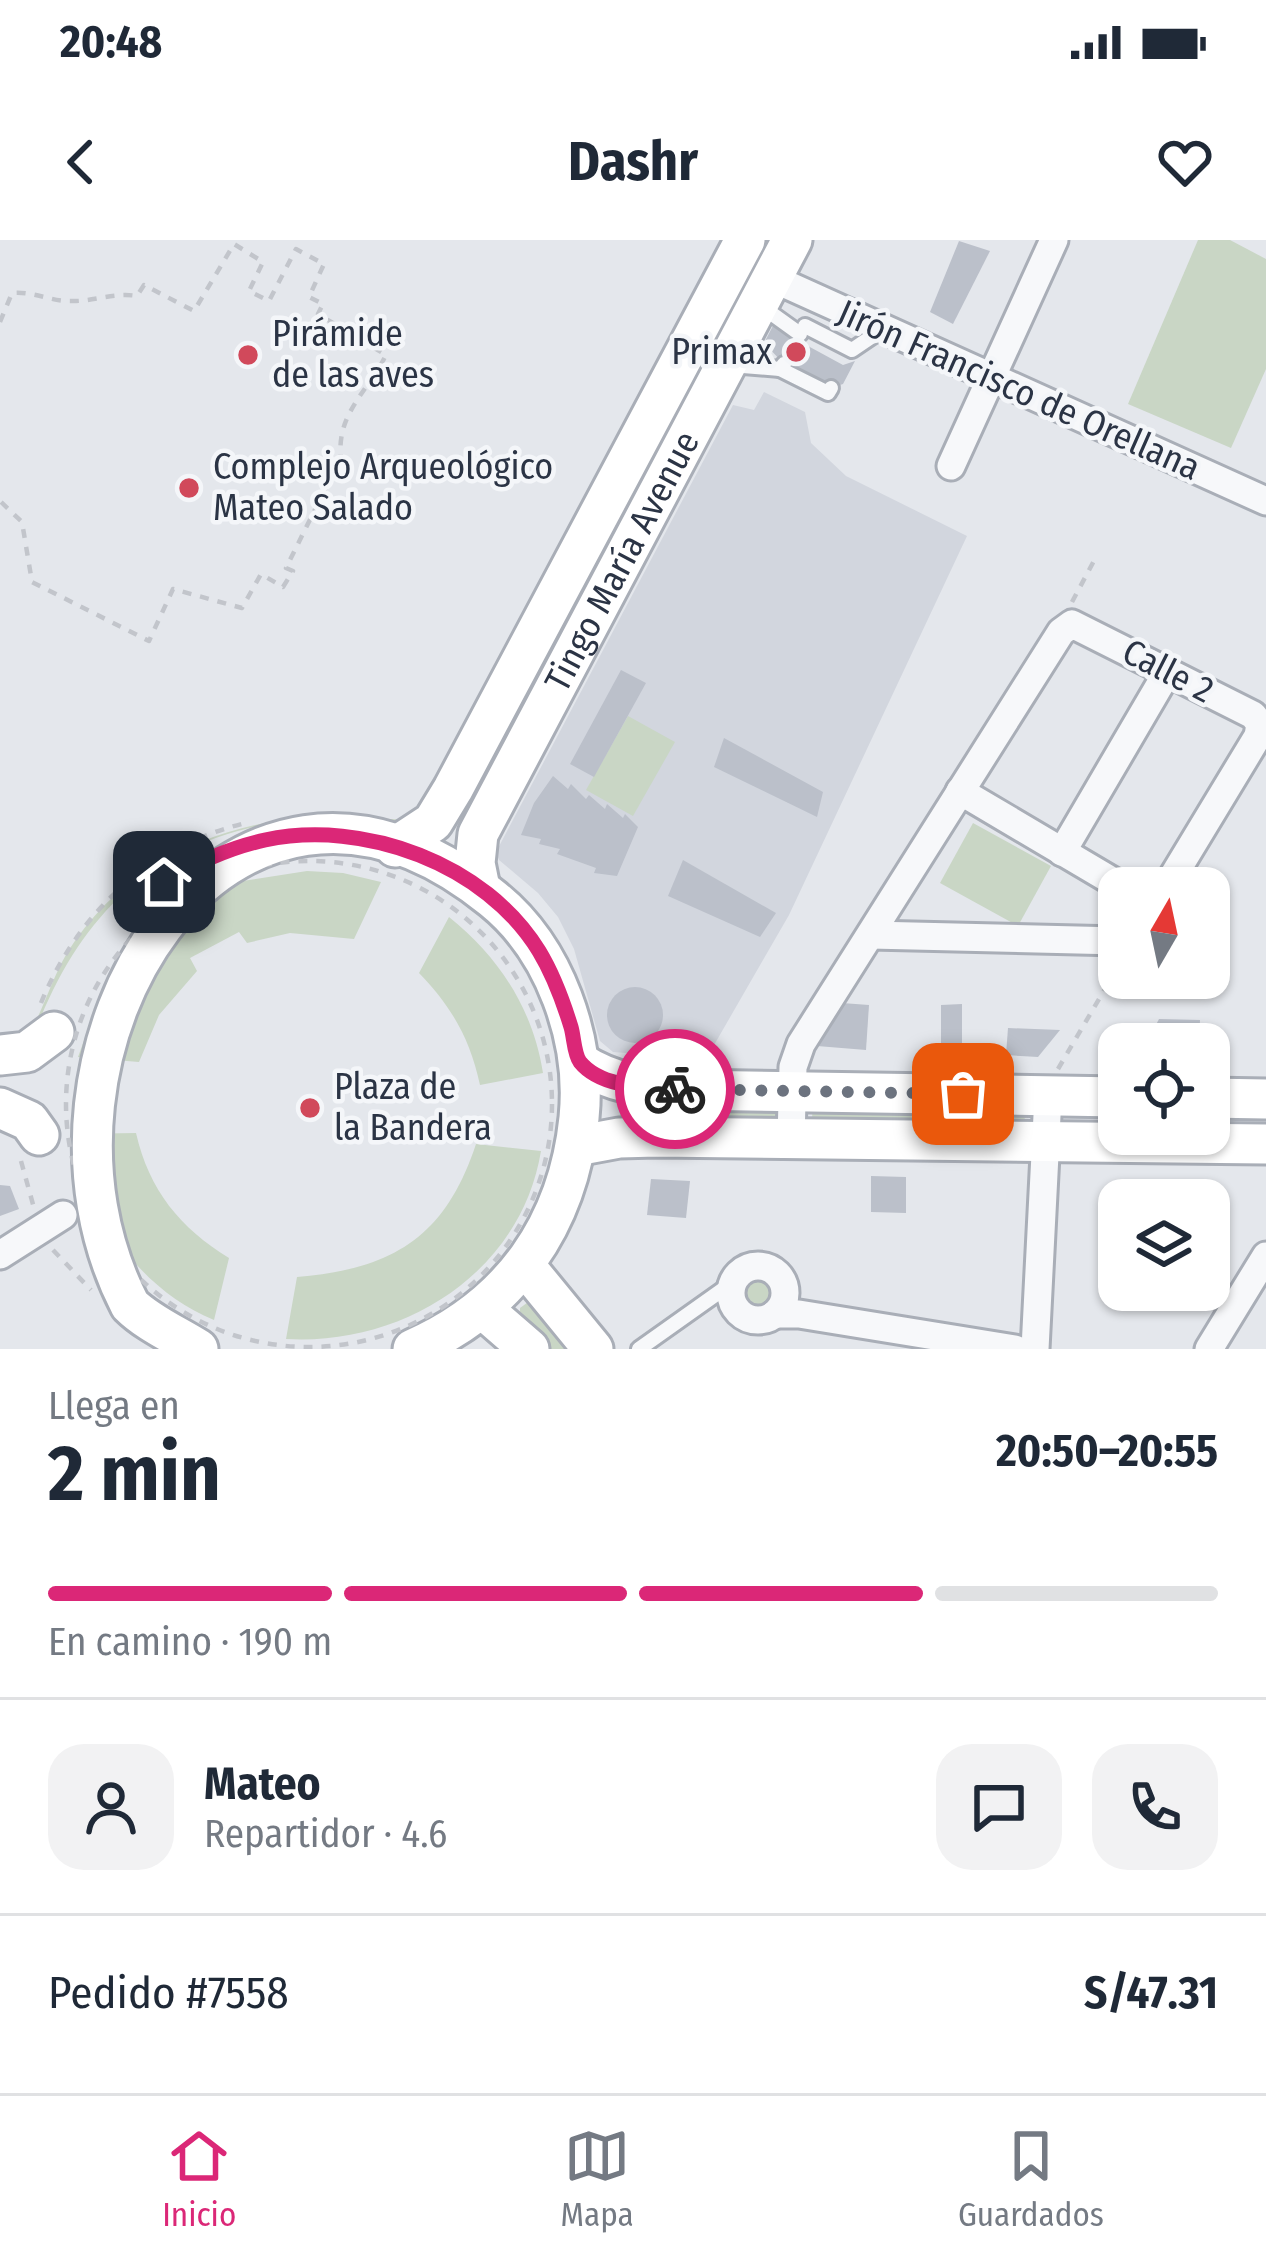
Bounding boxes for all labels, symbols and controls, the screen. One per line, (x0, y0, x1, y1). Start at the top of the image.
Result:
text: 20:48 (60, 15, 162, 69)
icon: back (48, 129, 114, 195)
icon: heart (1152, 129, 1218, 195)
text: Dashr (568, 130, 698, 194)
street label: Jirón Francisco de Orellana (831, 290, 1207, 490)
place label: Pirámide de las aves (272, 312, 434, 397)
place label: Primax (671, 330, 772, 374)
marker: Primax (783, 339, 809, 365)
marker: Pirámide de las aves (235, 342, 261, 368)
street label: Tingo María Avenue (535, 424, 709, 699)
place label: Complejo Arqueológico Mateo Salado (213, 445, 553, 530)
marker: Complejo Arqueológico Mateo Salado (176, 475, 202, 501)
street label: Calle 2 (1115, 630, 1221, 712)
pin (113, 831, 215, 933)
icon: home (131, 849, 197, 915)
north arrow (1098, 867, 1230, 999)
map controls (1098, 867, 1230, 1311)
button: locate (1098, 1023, 1230, 1155)
courier (615, 1029, 735, 1149)
pin (912, 1043, 1014, 1145)
icon: bike (642, 1056, 708, 1122)
icon: bag (930, 1061, 996, 1127)
place label: Plaza de la Bandera (334, 1065, 492, 1150)
marker: Plaza de la Bandera (297, 1095, 323, 1121)
button: layers (1098, 1179, 1230, 1311)
text: Llega en (48, 1383, 180, 1429)
text: 20:50–20:55 (996, 1424, 1218, 1478)
text: 2 min (48, 1427, 221, 1521)
text: En camino · 190 m (48, 1619, 332, 1665)
button: person (48, 1744, 174, 1870)
button: chat (936, 1744, 1062, 1870)
button: phone (1092, 1744, 1218, 1870)
text: Mateo (204, 1757, 321, 1811)
text: Repartidor · 4.6 (204, 1811, 447, 1857)
text: Pedido #7558 (48, 1966, 289, 2020)
text: S/47.31 (1084, 1966, 1218, 2020)
tab: Inicio (162, 2123, 236, 2235)
tab: Mapa (561, 2123, 634, 2235)
tab: Guardados (958, 2123, 1104, 2235)

